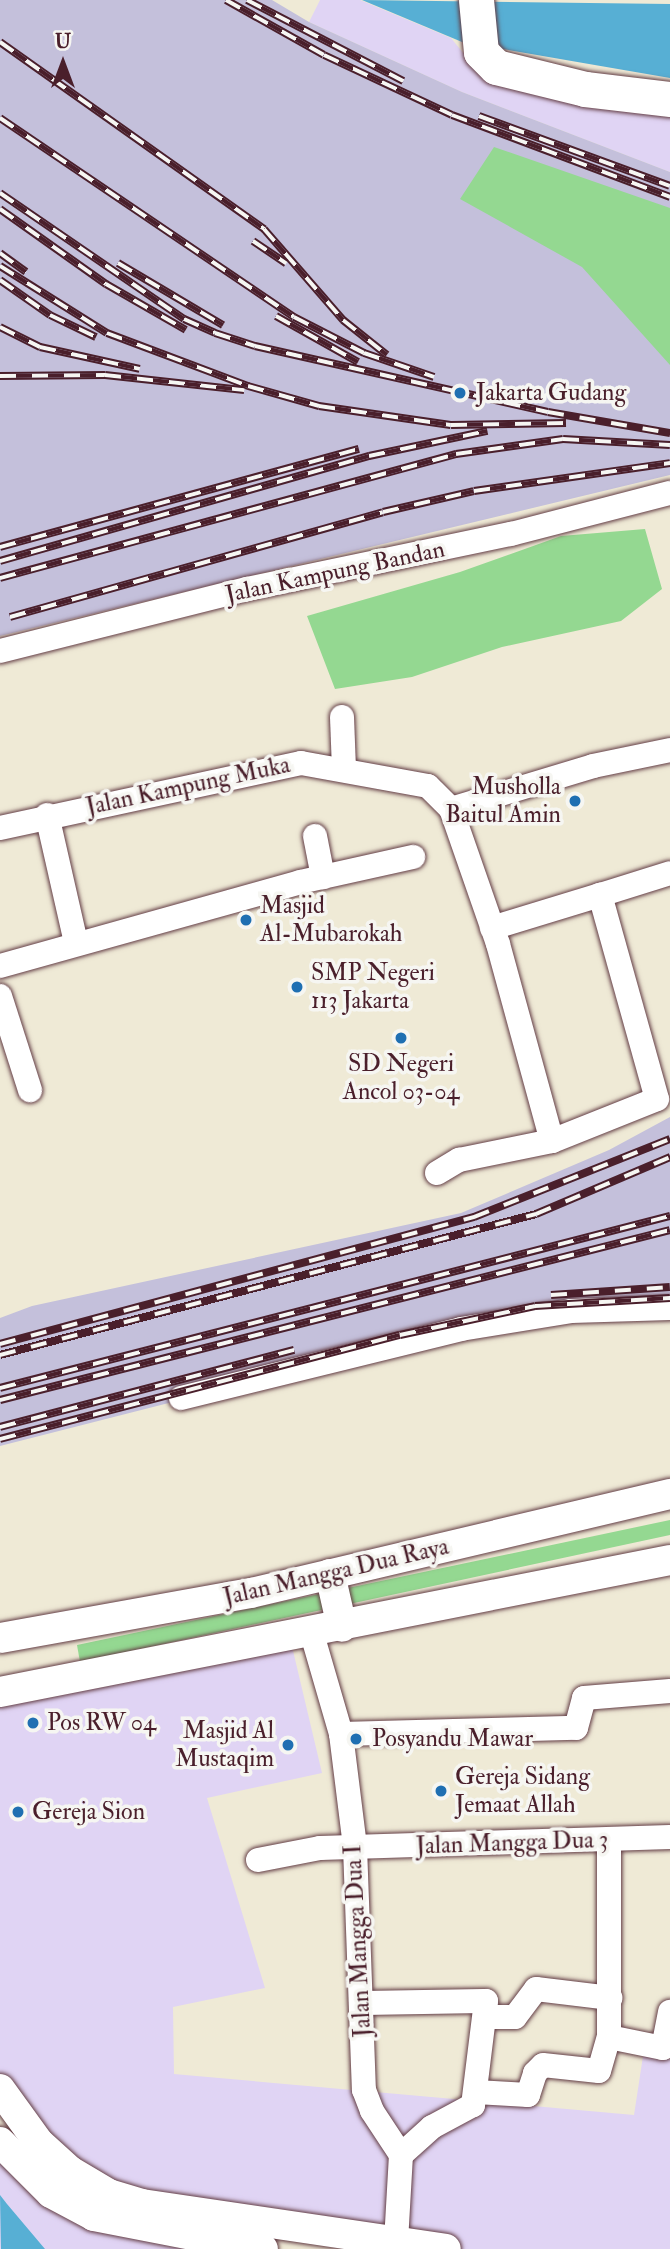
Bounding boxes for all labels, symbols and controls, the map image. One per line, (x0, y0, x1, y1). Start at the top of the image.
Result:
north arrow (28, 28, 98, 98)
text: U (55, 30, 71, 54)
place label: Jakarta Gudang (476, 379, 626, 407)
marker: Jakarta Gudang (450, 383, 470, 403)
street label: Jalan Kampung Bandan (223, 535, 447, 609)
street label: Jalan Kampung Muka (83, 750, 293, 822)
place label: Musholla Baitul Amin (445, 773, 561, 829)
marker: Musholla Baitul Amin (567, 793, 583, 809)
place label: Masjid Al-Mubarokah (260, 892, 402, 948)
marker: Masjid Al-Mubarokah (238, 912, 254, 928)
place label: SMP Negeri 113 Jakarta (311, 959, 435, 1015)
marker: SMP Negeri 113 Jakarta (289, 979, 305, 995)
marker: SD Negeri Ancol 03-04 (393, 1030, 409, 1046)
place label: SD Negeri Ancol 03-04 (343, 1050, 459, 1106)
street label: Jalan Mangga Dua Raya (221, 1532, 451, 1612)
place label: Pos RW 04 (47, 1709, 156, 1737)
marker: Pos RW 04 (25, 1715, 41, 1731)
place label: Masjid Al Mustaqim (175, 1717, 274, 1773)
place label: Posyandu Mawar (372, 1725, 533, 1753)
marker: Posyandu Mawar (346, 1729, 366, 1749)
marker: Masjid Al Mustaqim (280, 1737, 296, 1753)
place label: Gereja Sidang Jemaat Allah (455, 1763, 590, 1819)
marker: Gereja Sidang Jemaat Allah (433, 1783, 449, 1799)
place label: Gereja Sion (32, 1798, 145, 1826)
marker: Gereja Sion (10, 1804, 26, 1820)
street label: Jalan Mangga Dua 3 (415, 1825, 609, 1861)
street label: Jalan Mangga Dua I (339, 1844, 377, 2038)

